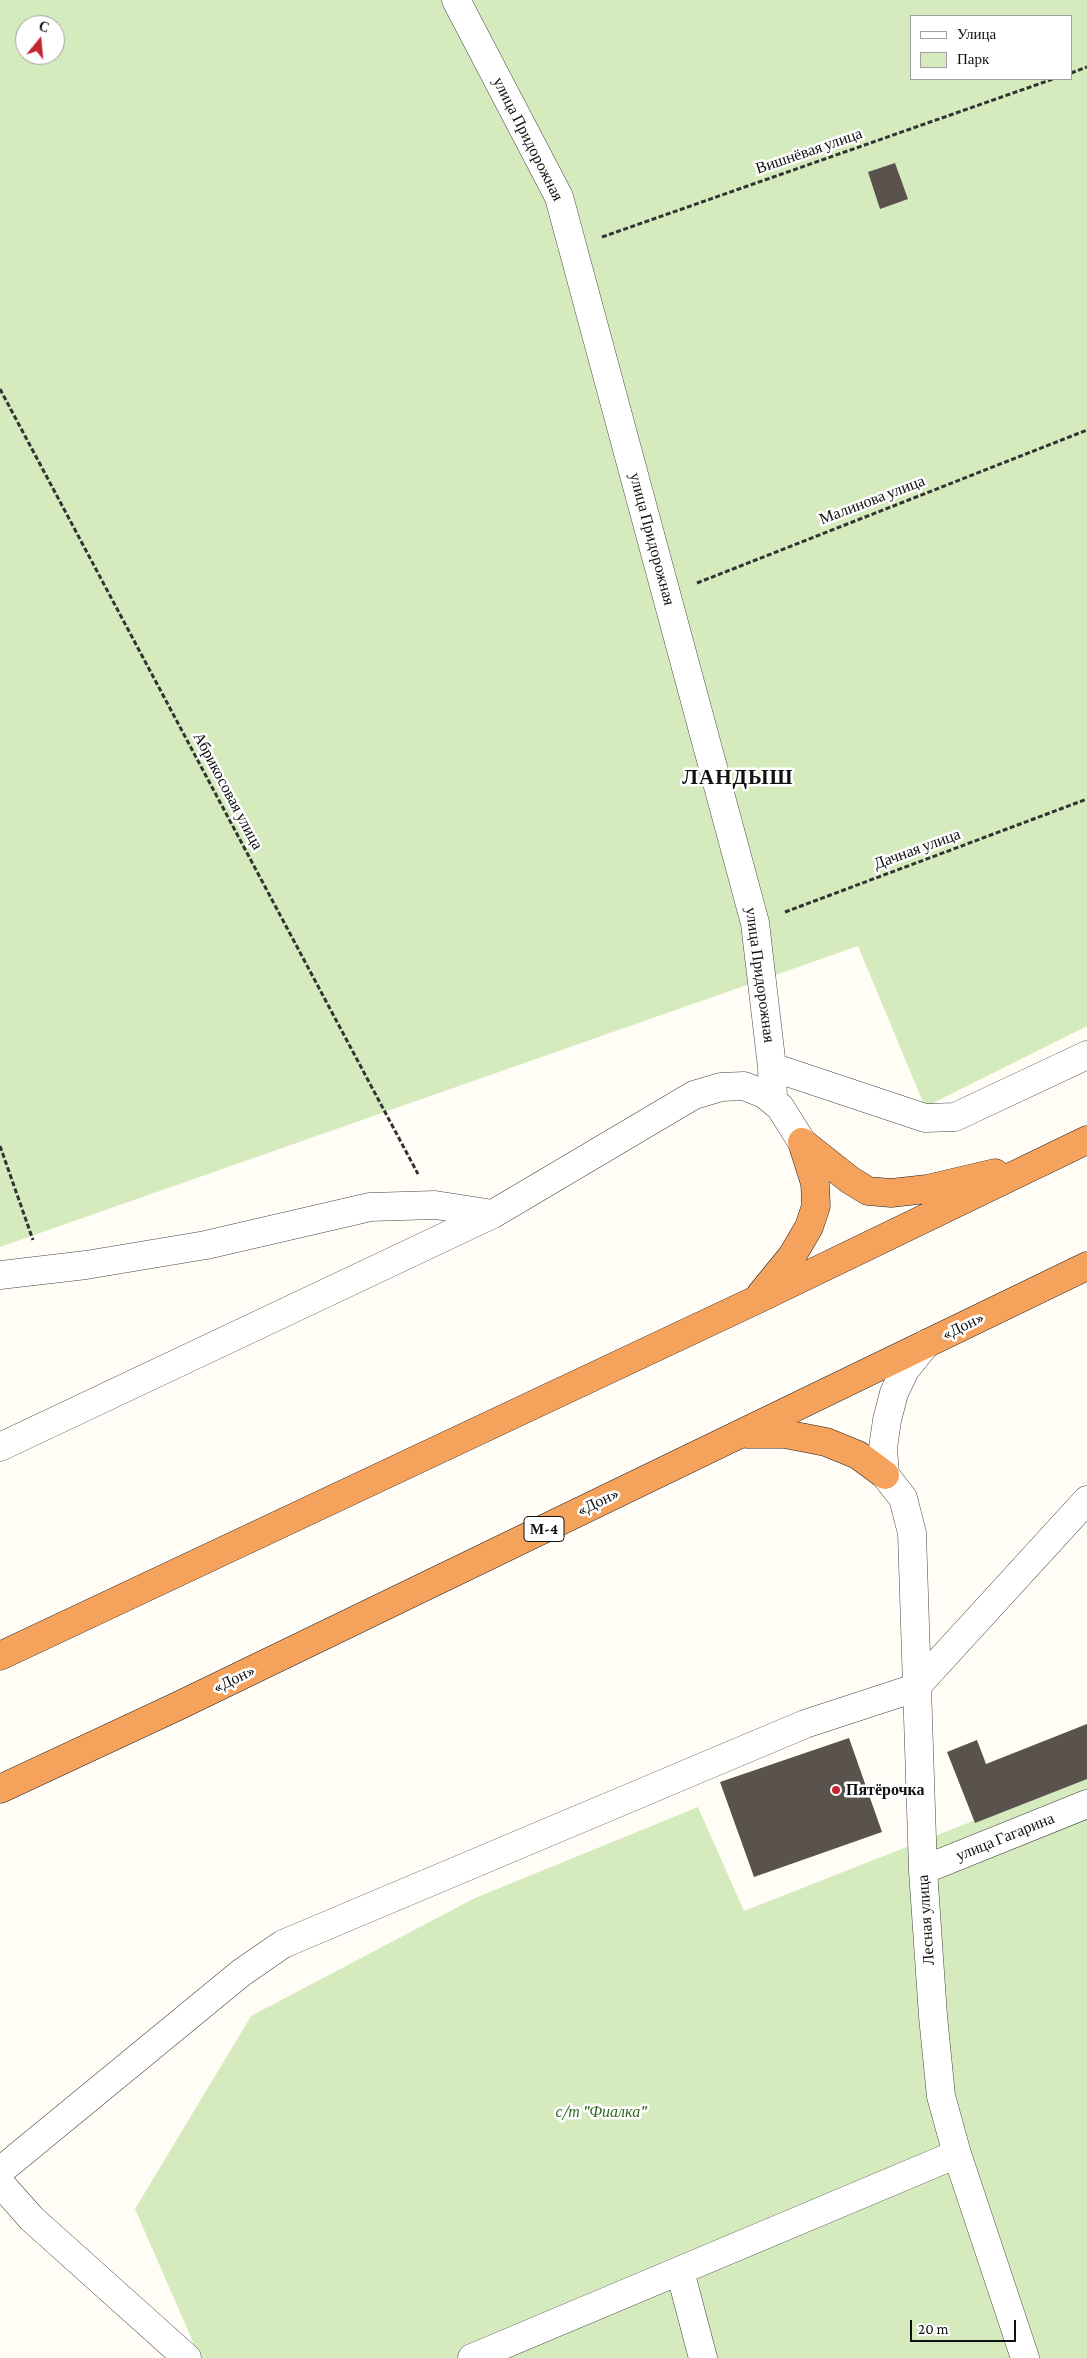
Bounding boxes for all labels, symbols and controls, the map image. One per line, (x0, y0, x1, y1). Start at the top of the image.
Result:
north arrow (15, 15, 65, 65)
legend (910, 15, 1072, 80)
text: С (37, 17, 51, 36)
text: Улица (957, 26, 996, 42)
text: Парк (957, 51, 989, 67)
street label: улица Придорожная (488, 74, 568, 204)
street label: Вишнёвая улица (753, 124, 865, 178)
street label: улица Придорожная (625, 471, 679, 607)
street label: Малинова улица (816, 471, 928, 529)
street label: Абрикосовая улица (189, 729, 267, 853)
district label: ЛАНДЫШ (682, 765, 794, 791)
street label: Дачная улица (871, 824, 963, 874)
street label: улица Придорожная (741, 906, 779, 1044)
street label: «Дон» (939, 1308, 987, 1344)
street label: «Дон» (574, 1484, 622, 1520)
road number: М-4 (524, 1516, 564, 1542)
street label: «Дон» (210, 1661, 258, 1697)
place label: Пятёрочка (846, 1780, 925, 1800)
marker: Пятёрочка (830, 1784, 842, 1796)
street label: улица Гагарина (953, 1809, 1057, 1865)
street label: Лесная улица (913, 1874, 939, 1966)
park label: с/т "Фиалка" (555, 2102, 647, 2122)
scale bar (912, 2310, 1018, 2342)
text: 20 m (918, 2321, 949, 2337)

